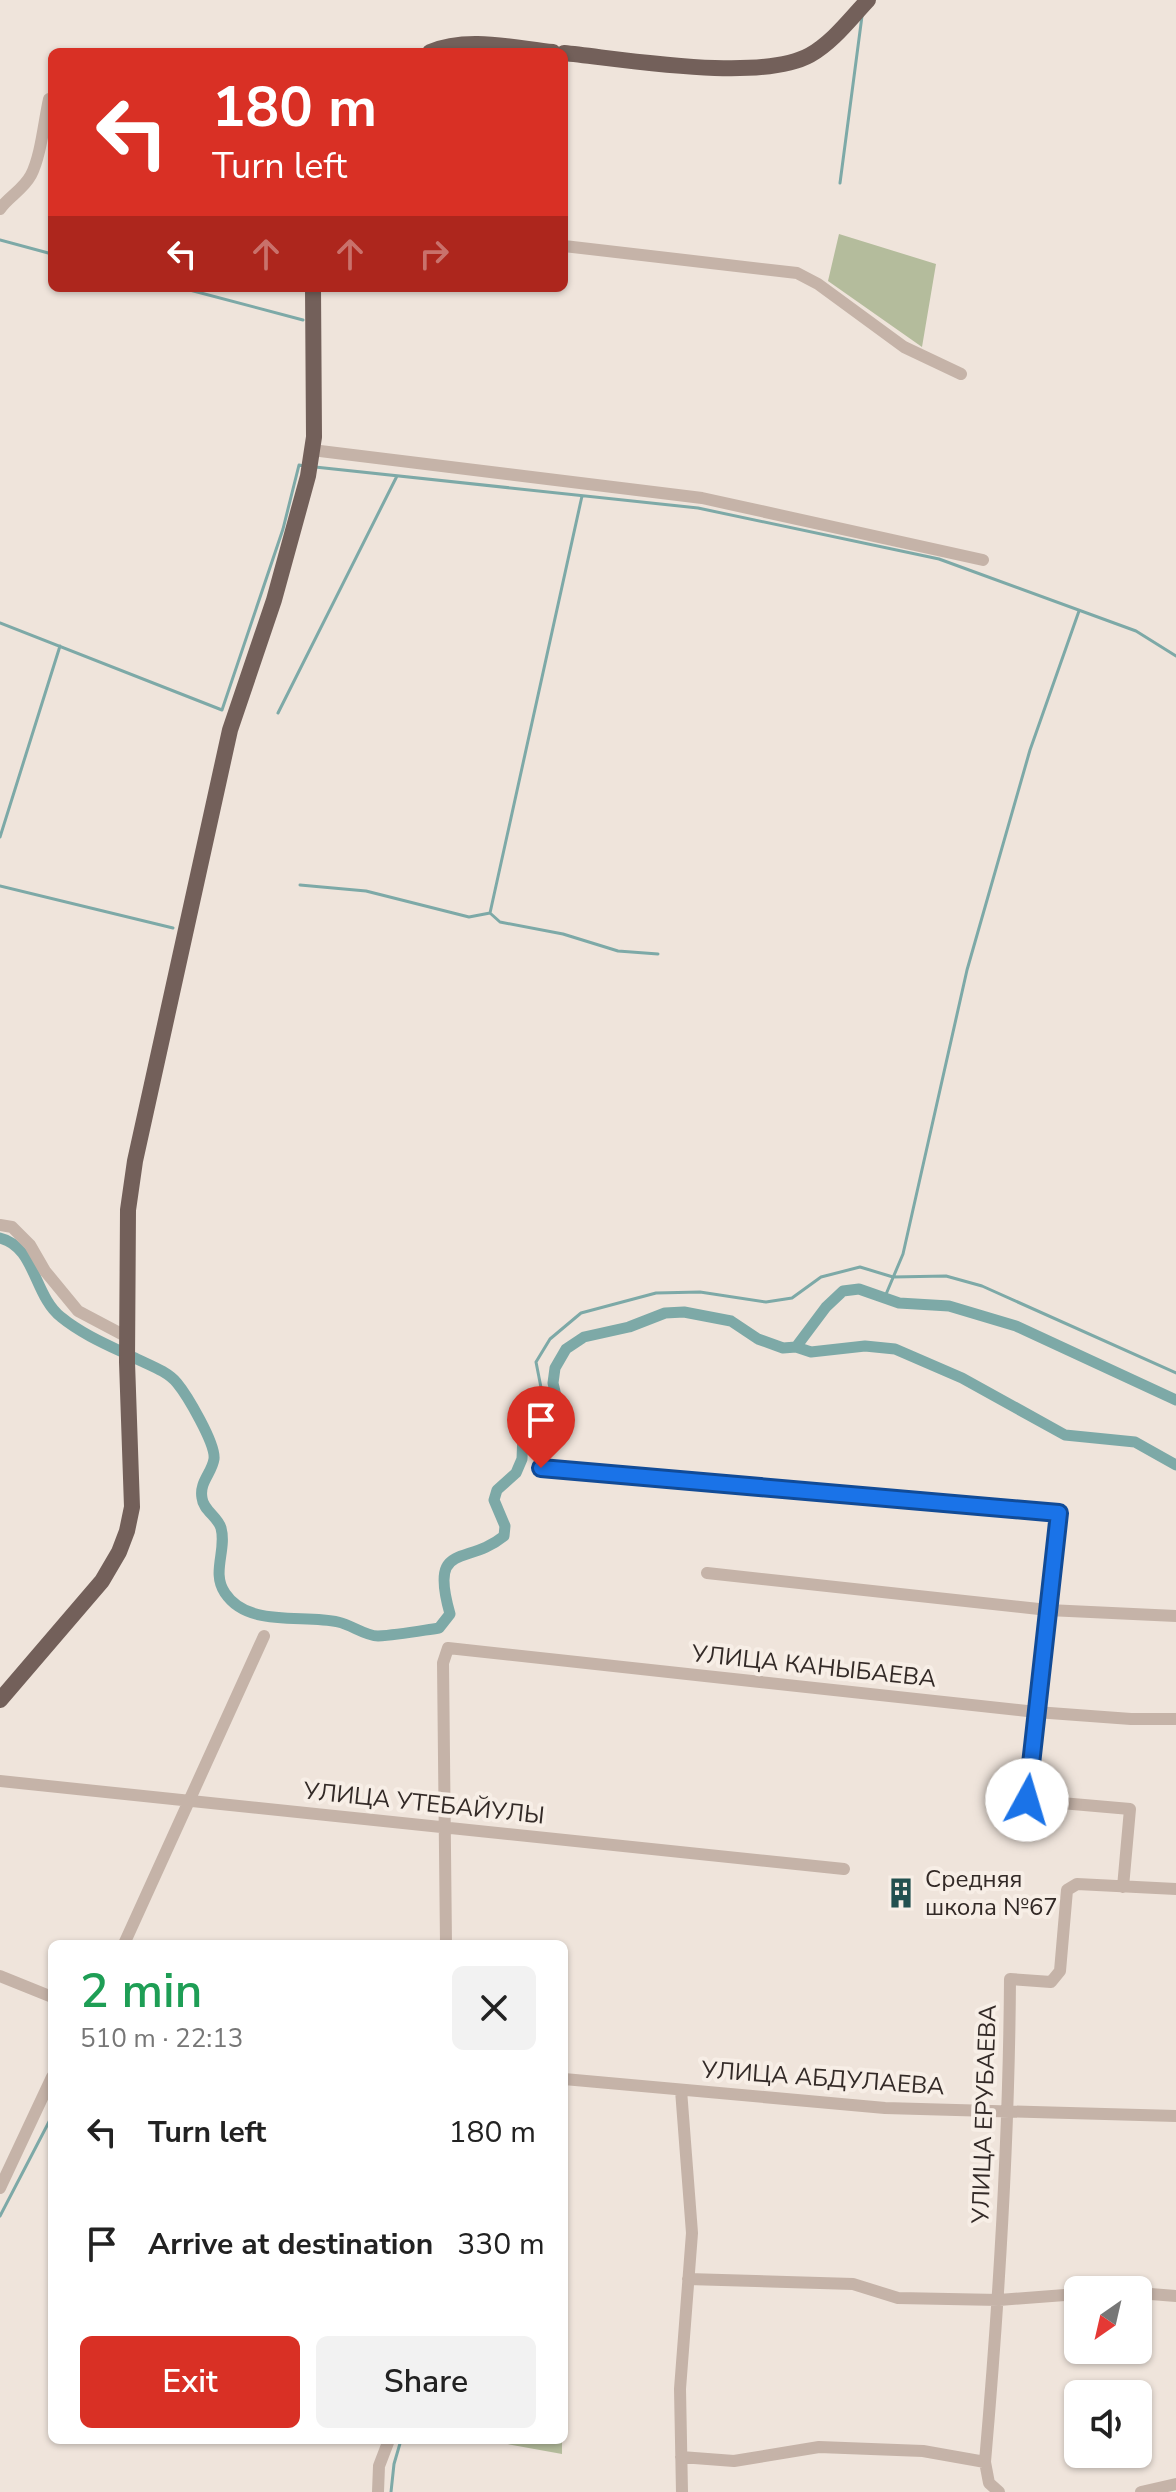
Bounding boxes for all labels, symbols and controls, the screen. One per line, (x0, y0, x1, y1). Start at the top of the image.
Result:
text: 180 m (212, 69, 377, 146)
icon: left (80, 80, 184, 184)
text: Turn left (212, 142, 347, 191)
icon: left (160, 232, 204, 276)
icon: ahead (244, 232, 288, 276)
icon: ahead (328, 232, 372, 276)
icon: right (412, 232, 456, 276)
pin (507, 1386, 575, 1468)
icon: arrive (519, 1398, 563, 1442)
street label: УЛИЦА КАНЫБАЕВА (689, 1637, 938, 1695)
position arrow (985, 1758, 1069, 1842)
street label: УЛИЦА УТЕБАЙУЛЫ (301, 1774, 546, 1832)
place label: Средняя школа №67 (925, 1863, 1058, 1923)
building icon: Средняя школа №67 (884, 1876, 918, 1910)
text: 2 min (80, 1958, 202, 2024)
button: close (452, 1966, 536, 2050)
street label: УЛИЦА ЕРУБАЕВА (964, 2003, 1004, 2225)
text: 510 m · 22:13 (80, 2021, 243, 2056)
street label: УЛИЦА АБДУЛАЕВА (699, 2053, 946, 2102)
icon: left (80, 2110, 124, 2154)
text: Turn left (148, 2112, 266, 2153)
text: 180 m (449, 2112, 536, 2153)
icon: arrive (80, 2222, 124, 2266)
text: Arrive at destination (148, 2224, 433, 2265)
text: 330 m (457, 2224, 545, 2265)
north arrow (1064, 2276, 1152, 2364)
map controls (1064, 2276, 1152, 2468)
button: Exit (80, 2336, 300, 2428)
button: Share (316, 2336, 536, 2428)
button: sound (1064, 2380, 1152, 2468)

